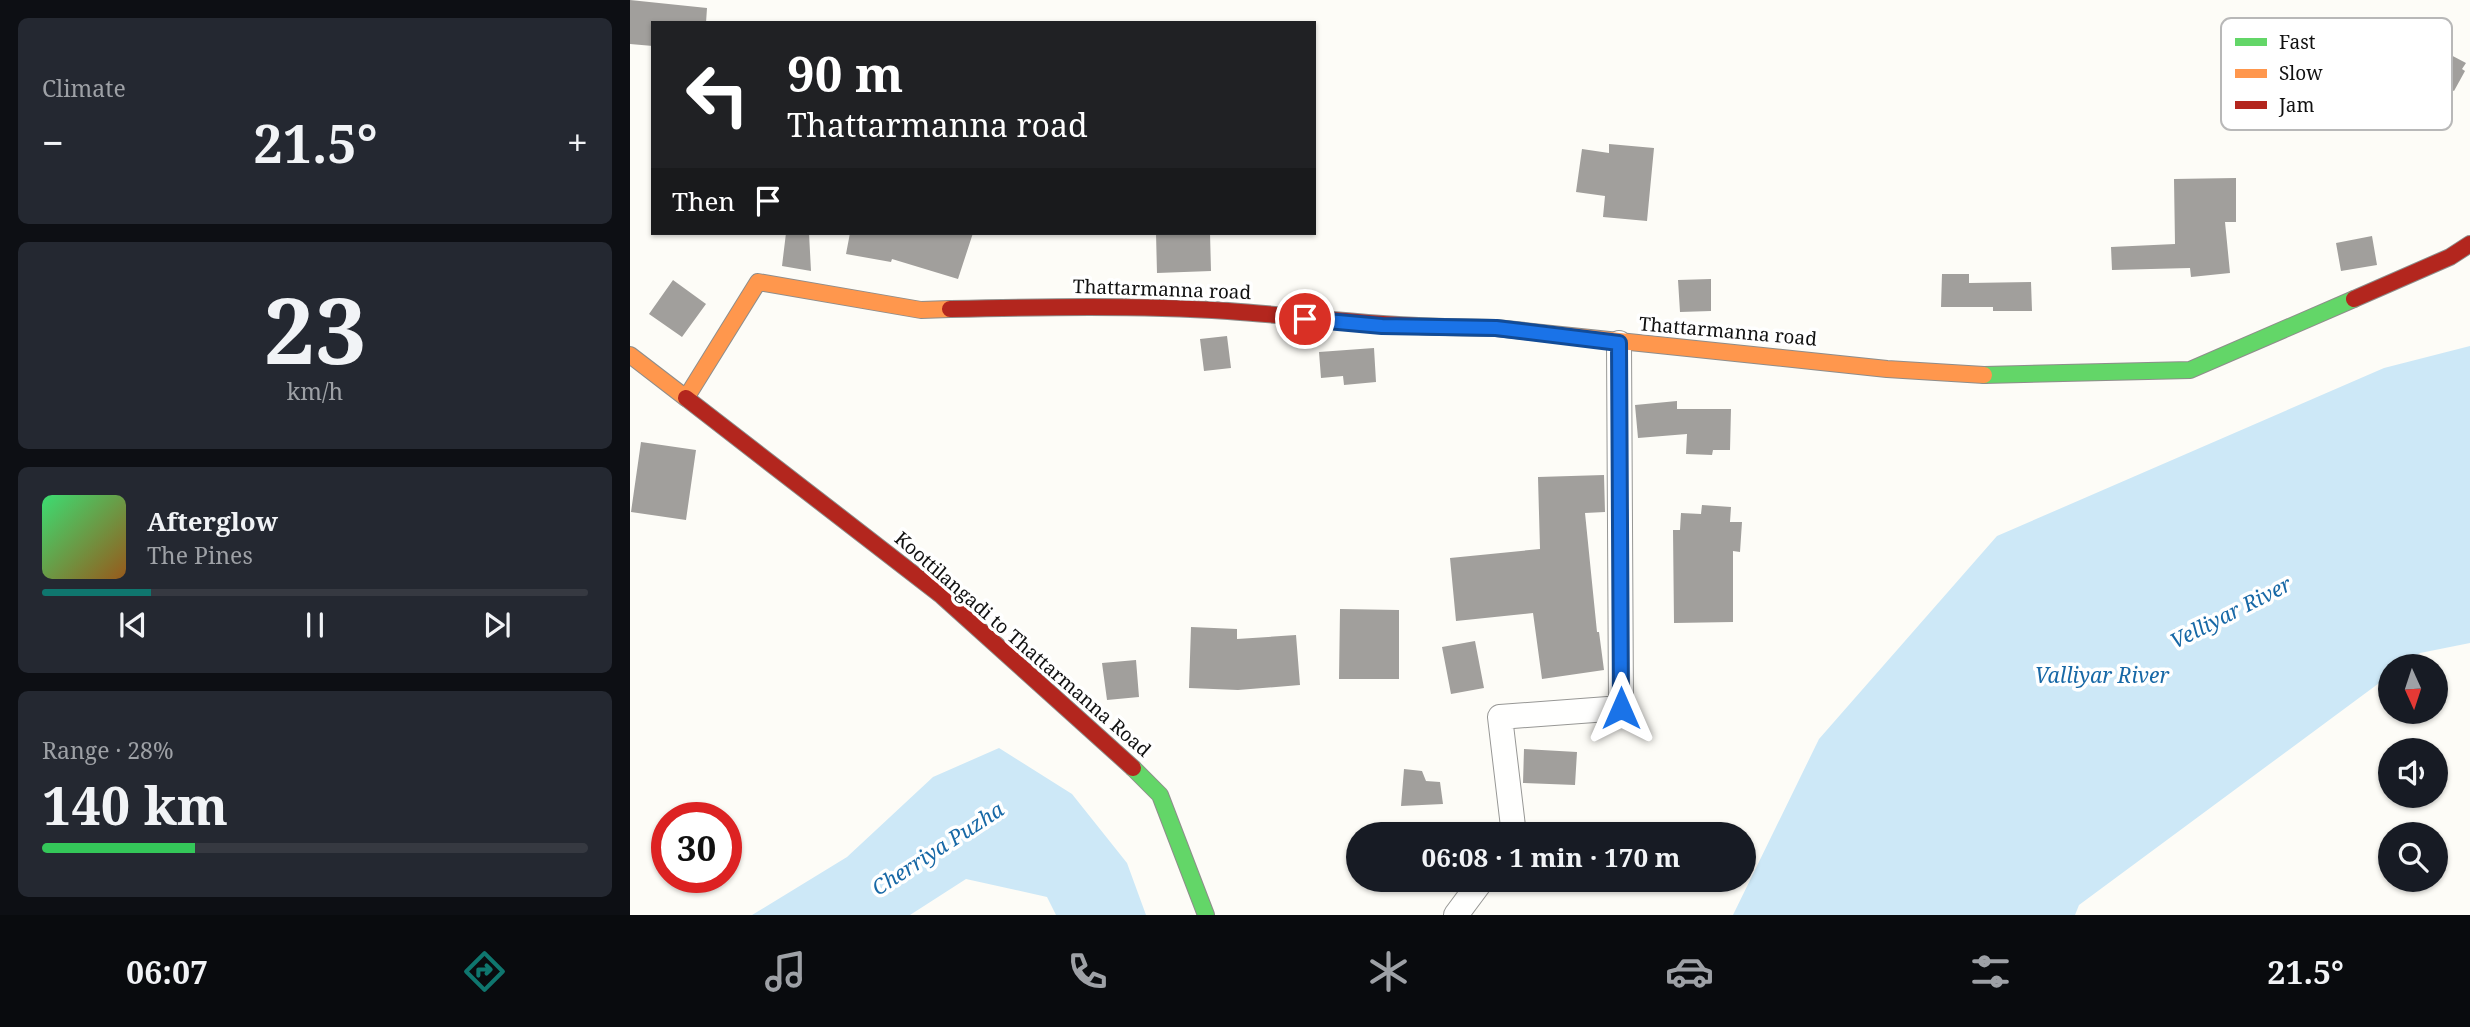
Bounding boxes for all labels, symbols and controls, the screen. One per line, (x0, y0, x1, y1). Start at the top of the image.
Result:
legend (2221, 18, 2452, 130)
text: Fast (2279, 29, 2316, 55)
text: 90 m (787, 40, 903, 106)
icon: left (672, 49, 763, 140)
text: Slow (2279, 60, 2323, 86)
text: Climate (42, 72, 126, 104)
text: Jam (2278, 92, 2314, 118)
text: Thattarmanna road (787, 103, 1088, 146)
text: 21.5° (253, 107, 378, 178)
text: − (42, 116, 64, 168)
text: + (567, 116, 588, 168)
icon: arrive (749, 182, 787, 220)
text: Then (672, 183, 735, 219)
text: 23 (264, 267, 366, 391)
street label: Thattarmanna road (1072, 273, 1252, 305)
pin (1275, 289, 1335, 349)
icon: arrive (1286, 300, 1324, 338)
street label: Thattarmanna road (1638, 310, 1818, 352)
text: km/h (287, 375, 343, 407)
text: Afterglow (147, 503, 278, 539)
street label: Koottilangadi to Thattarmanna Road (889, 525, 1157, 763)
text: The Pines (147, 539, 253, 571)
water label: Velliyar River (2165, 569, 2296, 655)
icon: previous (114, 606, 152, 644)
icon: pause (296, 606, 334, 644)
icon: next (478, 606, 516, 644)
north arrow (2378, 654, 2448, 724)
map controls (2378, 654, 2448, 892)
water label: Valliyar River (2035, 661, 2169, 689)
position arrow (1584, 671, 1658, 745)
text: Range · 28% (42, 734, 174, 766)
button: sound (2378, 738, 2448, 808)
text: 140 km (42, 769, 228, 840)
water label: Cherriya Puzha (866, 795, 1009, 901)
speed limit sign: 30 (651, 802, 742, 893)
button: search (2378, 822, 2448, 892)
text: 06:08 · 1 min · 170 m (1421, 839, 1681, 875)
icon: directions (460, 947, 509, 996)
icon: music (761, 947, 810, 996)
icon: phone (1063, 947, 1112, 996)
icon: climate (1364, 947, 1413, 996)
icon: car (1665, 947, 1714, 996)
icon: filters (1966, 947, 2015, 996)
text: 06:07 (126, 950, 208, 993)
text: 21.5° (2267, 950, 2344, 993)

